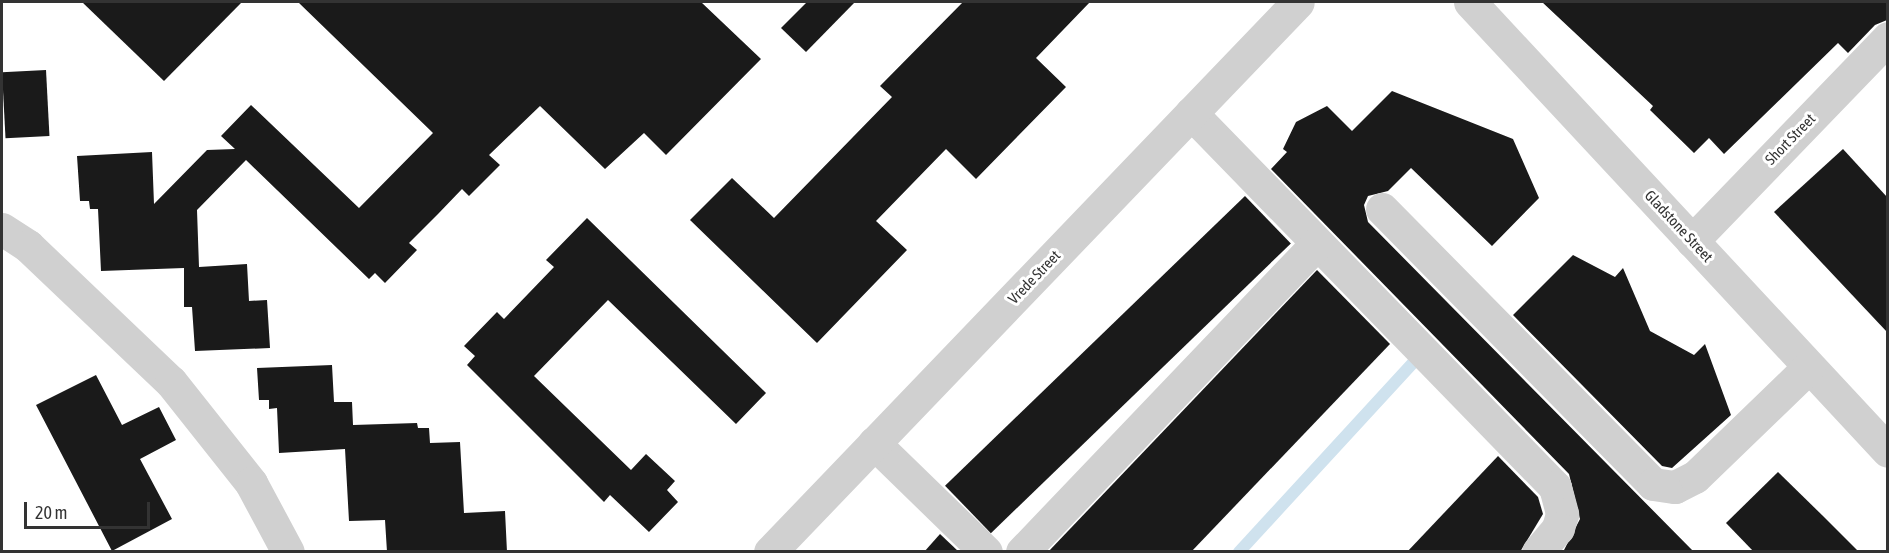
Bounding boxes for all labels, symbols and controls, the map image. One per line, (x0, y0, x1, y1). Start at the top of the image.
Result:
street label: Short Street (1761, 110, 1819, 168)
street label: Gladstone Street (1641, 186, 1717, 266)
street label: Vrede Street (1004, 247, 1064, 307)
scale bar (27, 490, 153, 528)
text: 20 m (35, 502, 67, 523)

